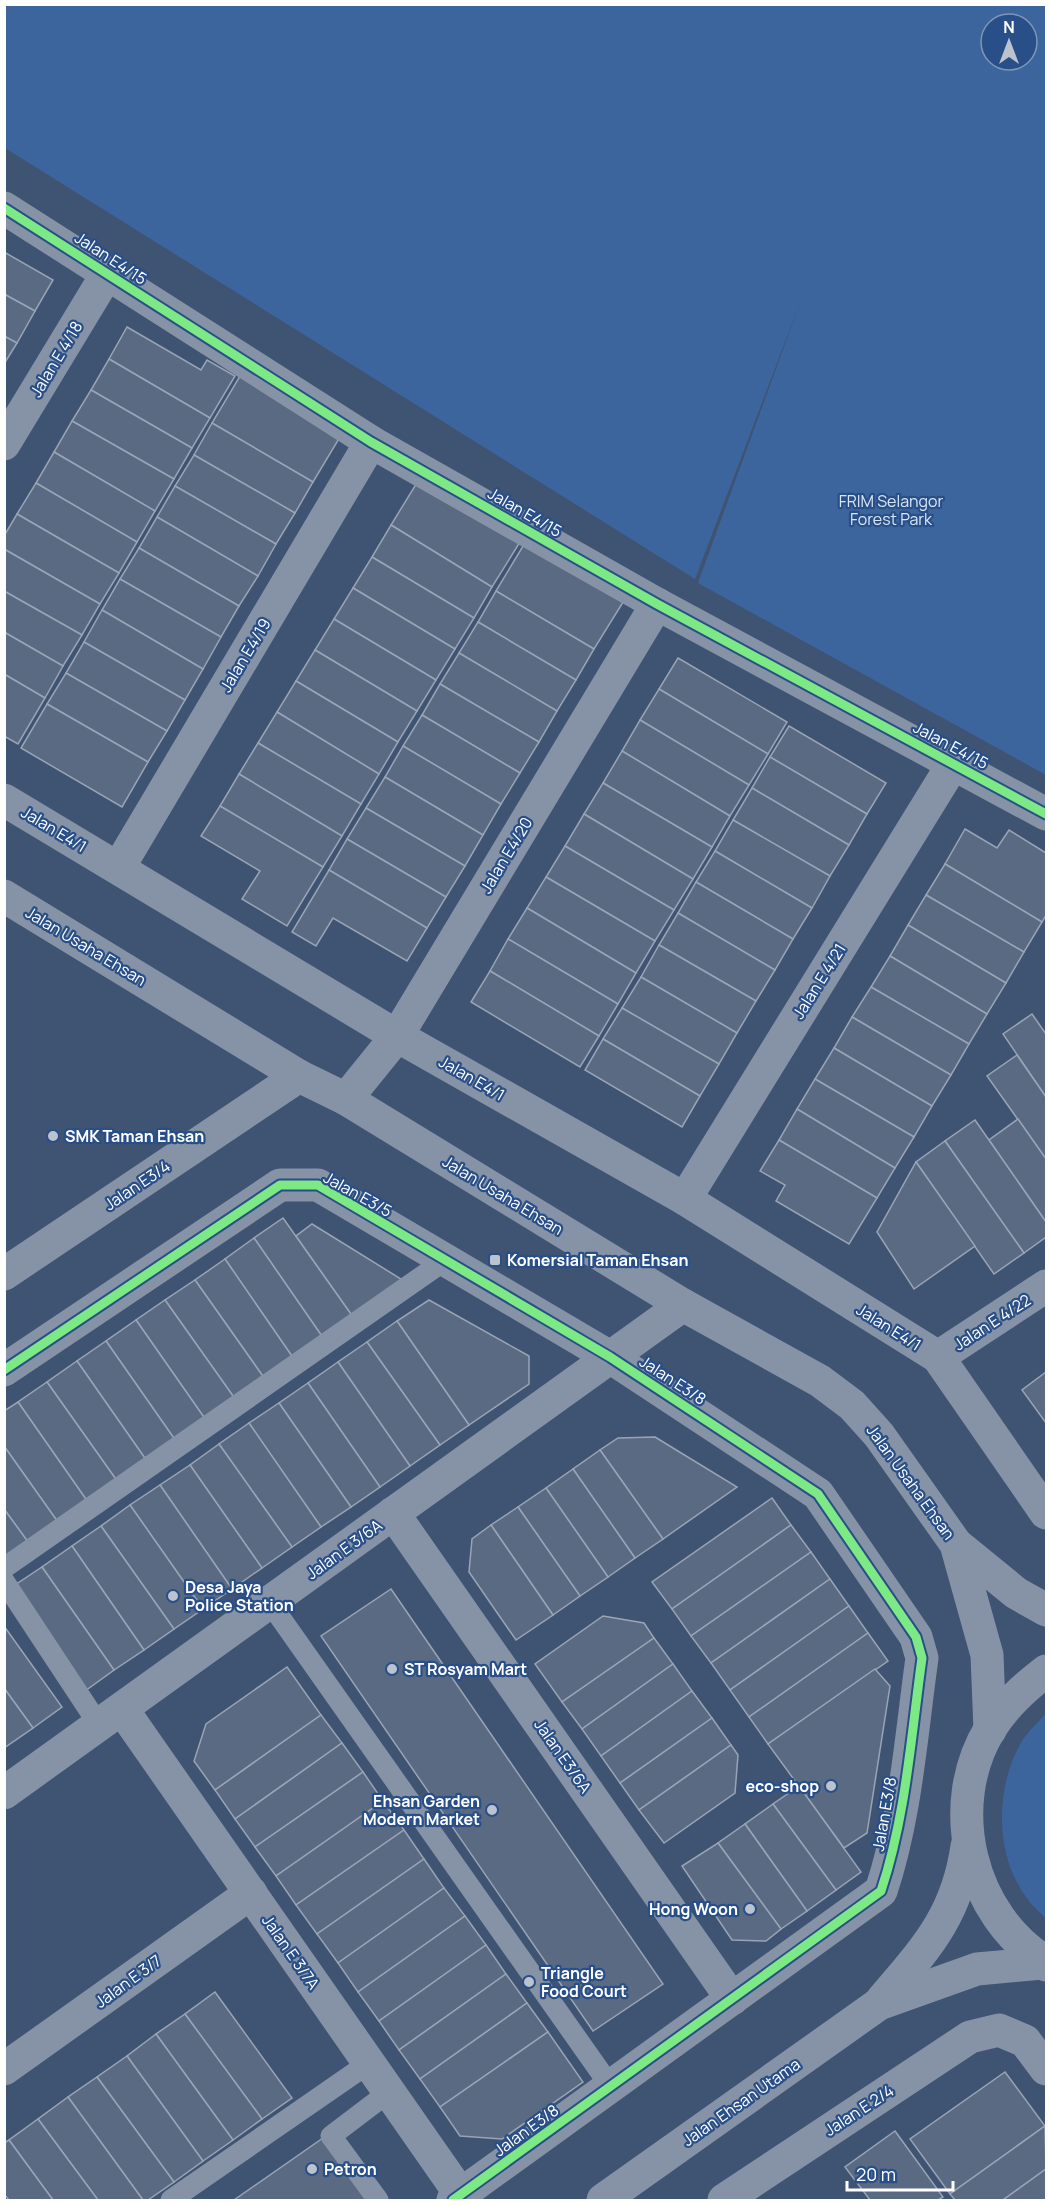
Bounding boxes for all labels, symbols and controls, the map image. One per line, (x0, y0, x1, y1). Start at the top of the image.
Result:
north arrow (979, 12, 1039, 72)
text: N (1003, 16, 1015, 38)
street label: Jalan E4/15 (71, 226, 151, 290)
street label: Jalan E 4/18 (25, 317, 87, 401)
street label: Jalan E4/15 (484, 482, 566, 542)
park label: FRIM Selangor Forest Park (839, 490, 944, 530)
street label: Jalan E4/19 (214, 614, 276, 696)
street label: Jalan E4/15 (910, 716, 992, 774)
street label: Jalan E4/1 (17, 801, 91, 857)
street label: Jalan E4/20 (475, 813, 537, 897)
street label: Jalan Usaha Ehsan (22, 901, 150, 991)
street label: Jalan E 4/21 (787, 939, 851, 1023)
street label: Jalan E4/1 (435, 1050, 509, 1106)
place label: SMK Taman Ehsan (65, 1125, 204, 1147)
marker: SMK Taman Ehsan (46, 1129, 60, 1143)
street label: Jalan Usaha Ehsan (439, 1150, 567, 1240)
street label: Jalan E3/4 (100, 1155, 174, 1215)
street label: Jalan E3/5 (320, 1166, 396, 1222)
place label: Komersial Taman Ehsan (507, 1249, 688, 1271)
marker: Komersial Taman Ehsan (488, 1253, 502, 1267)
street label: Jalan E 4/22 (949, 1289, 1035, 1355)
street label: Jalan E4/1 (852, 1298, 926, 1356)
street label: Jalan E3/8 (636, 1350, 710, 1410)
street label: Jalan Usaha Ehsan (862, 1420, 960, 1544)
street label: Jalan E 3/6A (302, 1514, 386, 1584)
place label: Desa Jaya Police Station (185, 1576, 294, 1616)
marker: Desa Jaya Police Station (166, 1589, 180, 1603)
place label: ST Rosyam Mart (404, 1658, 527, 1680)
marker: ST Rosyam Mart (385, 1662, 399, 1676)
street label: Jalan E3/6A (529, 1715, 597, 1797)
place label: eco-shop (745, 1775, 819, 1797)
street label: Jalan E3/8 (867, 1775, 901, 1853)
marker: eco-shop (824, 1779, 838, 1793)
place label: Ehsan Garden Modern Market (363, 1790, 480, 1830)
marker: Ehsan Garden Modern Market (485, 1803, 499, 1817)
place label: Hong Woon (649, 1898, 738, 1920)
marker: Hong Woon (743, 1902, 757, 1916)
street label: Jalan E 3/7A (257, 1910, 325, 1994)
street label: Jalan E 3/7 (90, 1949, 166, 2013)
place label: Triangle Food Court (541, 1962, 627, 2002)
marker: Triangle Food Court (522, 1975, 536, 1989)
street label: Jalan Ehsan Utama (678, 2053, 804, 2151)
street label: Jalan E 2/4 (820, 2079, 898, 2141)
street label: Jalan E3/8 (489, 2099, 563, 2161)
scale bar (847, 2154, 954, 2192)
place label: Petron (324, 2158, 377, 2180)
marker: Petron (305, 2162, 319, 2176)
text: 20 m (856, 2162, 896, 2186)

